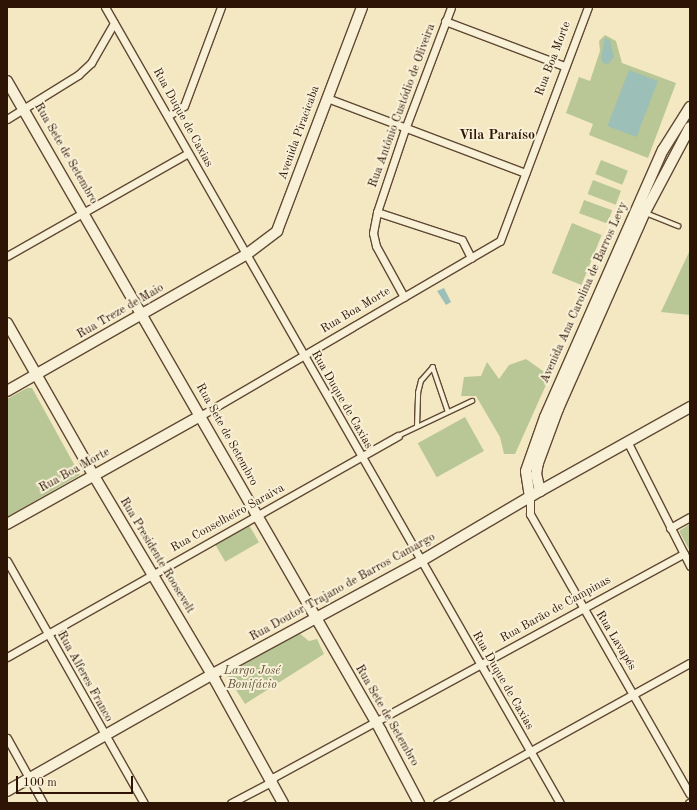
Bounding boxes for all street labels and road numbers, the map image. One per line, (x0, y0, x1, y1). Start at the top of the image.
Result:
street label: Rua Boa Morte (533, 20, 575, 98)
street label: Rua Antônio Custódio de Oliveira (367, 22, 439, 190)
street label: Rua Duque de Caxias (149, 66, 215, 170)
street label: Avenida Piracicaba (276, 84, 324, 182)
street label: Rua Sete de Setembro (30, 101, 100, 207)
street label: Avenida Ana Carolina de Barros Levy (538, 200, 632, 386)
street label: Rua Treze de Maio (75, 281, 167, 343)
street label: Rua Boa Morte (319, 285, 393, 337)
street label: Rua Duque de Caxias (307, 348, 375, 452)
street label: Rua Sete de Setembro (192, 381, 260, 489)
street label: Rua Boa Morte (37, 446, 113, 496)
street label: Rua Conselheiro Saraiva (169, 482, 287, 556)
street label: Rua Presidente Roosevelt (116, 495, 196, 617)
street label: Rua Doutor Trajano de Barros Camargo (248, 531, 438, 645)
street label: Rua Barão de Campinas (498, 574, 614, 646)
street label: Rua Lavapés (592, 609, 638, 673)
street label: Rua Alferes Franco (53, 629, 115, 725)
street label: Rua Duque de Caxias (468, 629, 536, 733)
street label: Rua Sete de Setembro (351, 663, 421, 769)

